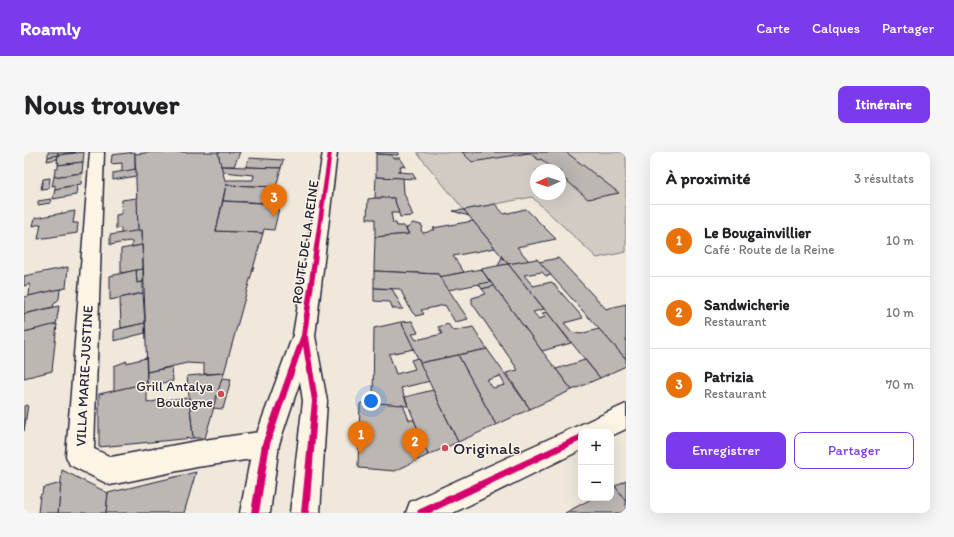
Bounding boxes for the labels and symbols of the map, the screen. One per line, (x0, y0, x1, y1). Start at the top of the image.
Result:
north arrow (530, 164, 566, 200)
street label: ROUTE DE LA REINE (288, 179, 323, 305)
pin: 3 (261, 184, 287, 217)
street label: VILLA MARIE-JUSTINE (72, 305, 97, 447)
place label: Grill Antalya Boulogne (136, 378, 213, 411)
marker: Grill Antalya Boulogne (216, 389, 226, 399)
your location (361, 391, 381, 411)
pin: 1 (348, 421, 374, 454)
pin: 2 (402, 428, 428, 461)
place label: Originals (453, 438, 520, 458)
marker: Originals (440, 443, 450, 453)

